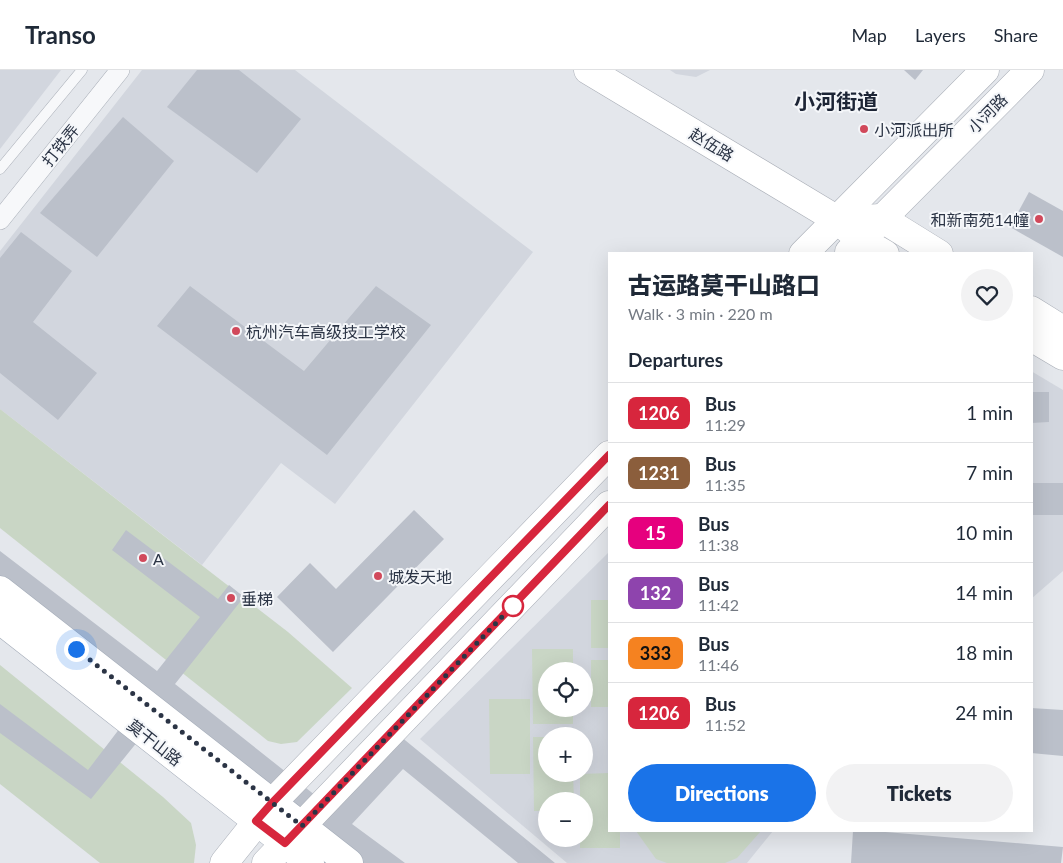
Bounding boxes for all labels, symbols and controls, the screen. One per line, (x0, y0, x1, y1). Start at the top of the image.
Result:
text: Transo (25, 20, 96, 49)
text: Map (851, 24, 887, 46)
text: Layers (915, 24, 966, 46)
text: Share (994, 24, 1038, 46)
district label: 小河街道 (794, 88, 878, 113)
street label: 小河路 (963, 89, 1011, 137)
street label: 打铁弄 (38, 120, 82, 170)
place label: 小河派出所 (874, 120, 954, 139)
street label: 赵伍路 (687, 123, 737, 165)
marker: 小河派出所 (858, 123, 870, 135)
place label: 和新南苑14幢 (930, 210, 1029, 229)
marker: 和新南苑14幢 (1033, 213, 1045, 225)
button: heart (961, 269, 1013, 321)
text: 古运路莫干山路口 (628, 270, 820, 299)
text: Walk · 3 min · 220 m (628, 304, 773, 323)
place label: 杭州汽车高级技工学校 (246, 322, 406, 341)
marker: 杭州汽车高级技工学校 (230, 325, 242, 337)
text: Departures (628, 348, 723, 371)
text: Bus (705, 392, 736, 415)
text: 1 min (966, 401, 1013, 424)
text: 1206 (638, 402, 680, 424)
text: 11:29 (705, 415, 746, 434)
text: Bus (705, 452, 736, 475)
text: 7 min (966, 461, 1013, 484)
text: 1231 (638, 462, 680, 484)
text: 11:35 (705, 475, 746, 494)
text: Bus (698, 512, 729, 535)
text: 10 min (955, 521, 1013, 544)
text: 15 (645, 522, 666, 544)
text: 11:38 (698, 535, 739, 554)
place label: A (153, 549, 164, 568)
marker: A (137, 552, 149, 564)
place label: 城发天地 (388, 567, 452, 586)
marker: 城发天地 (372, 570, 384, 582)
text: Bus (698, 572, 729, 595)
text: 14 min (955, 581, 1013, 604)
text: 132 (640, 582, 671, 604)
place label: 垂梯 (241, 589, 273, 608)
marker: 垂梯 (225, 592, 237, 604)
unlabelled marker (502, 595, 524, 617)
text: 11:42 (698, 595, 739, 614)
text: Bus (698, 632, 729, 655)
your location (64, 637, 89, 662)
text: 18 min (955, 641, 1013, 664)
text: 333 (640, 642, 671, 664)
text: 11:46 (698, 655, 739, 674)
map controls (538, 662, 593, 847)
button: locate (538, 662, 593, 717)
text: Bus (705, 692, 736, 715)
text: 24 min (955, 701, 1013, 724)
text: 1206 (638, 702, 680, 724)
street label: 莫干山路 (124, 715, 186, 769)
text: 11:52 (705, 715, 746, 734)
button: + (538, 727, 593, 782)
button: Directions (628, 764, 816, 822)
button: Tickets (826, 764, 1013, 822)
button: − (538, 792, 593, 847)

